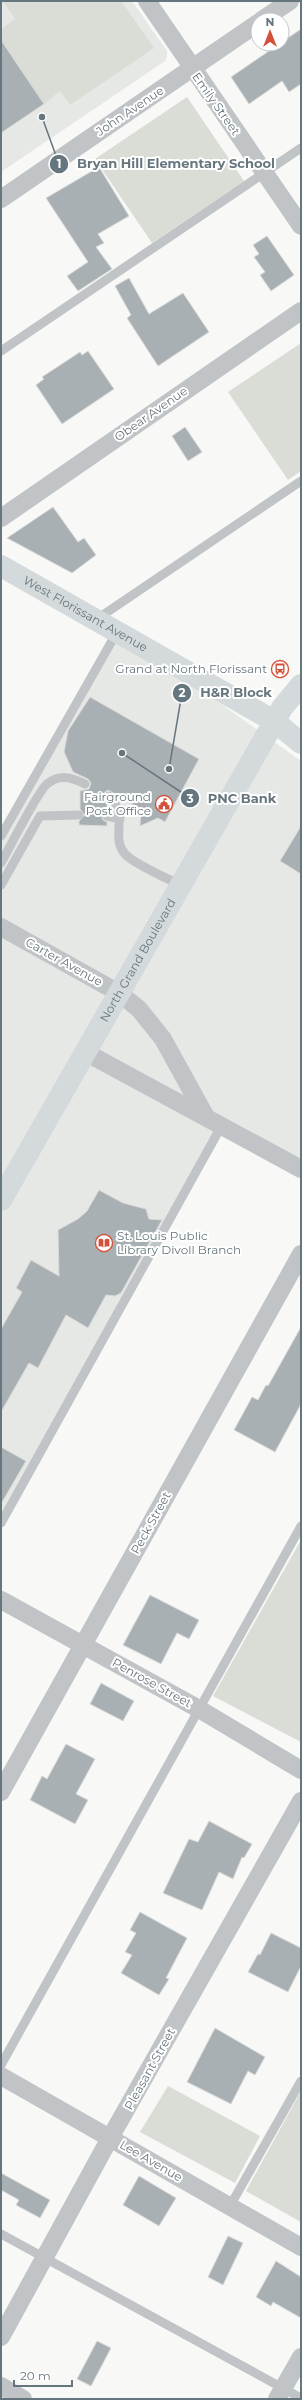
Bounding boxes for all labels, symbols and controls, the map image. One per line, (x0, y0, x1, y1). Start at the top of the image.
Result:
north arrow (250, 12, 290, 52)
text: N (266, 15, 274, 29)
street label: Emily Street (189, 69, 244, 138)
street label: John Avenue (92, 83, 166, 139)
callout: Bryan Hill Elementary School (49, 151, 282, 176)
text: Bryan Hill Elementary School (77, 155, 275, 171)
text: 1 (57, 156, 61, 171)
street label: Obear Avenue (111, 383, 190, 444)
street label: West Florissant Avenue (21, 572, 150, 655)
bus stop icon: Grand at North Florissant (270, 659, 290, 679)
place label: Grand at North Florissant (115, 661, 267, 676)
callout: H&R Block (172, 680, 280, 705)
text: H&R Block (200, 684, 272, 700)
text: 2 (178, 685, 186, 700)
callout: PNC Bank (180, 786, 284, 811)
place label: Fairground Post Office (84, 789, 151, 818)
text: PNC Bank (208, 790, 277, 806)
text: 3 (185, 791, 194, 806)
public building icon: Fairground Post Office (154, 794, 174, 814)
street label: North Grand Boulevard (96, 896, 179, 1025)
street label: Carter Avenue (23, 934, 105, 989)
place label: St. Louis Public Library Divoll Branch (117, 1228, 241, 1257)
library icon: St. Louis Public Library Divoll Branch (94, 1233, 114, 1253)
street label: Peck Street (127, 1489, 174, 1557)
street label: Penrose Street (110, 1655, 195, 1711)
street label: Pleasant Street (121, 2025, 178, 2112)
street label: Lee Avenue (117, 2137, 185, 2185)
scale bar (14, 2362, 72, 2388)
text: 20 m (20, 2368, 51, 2383)

